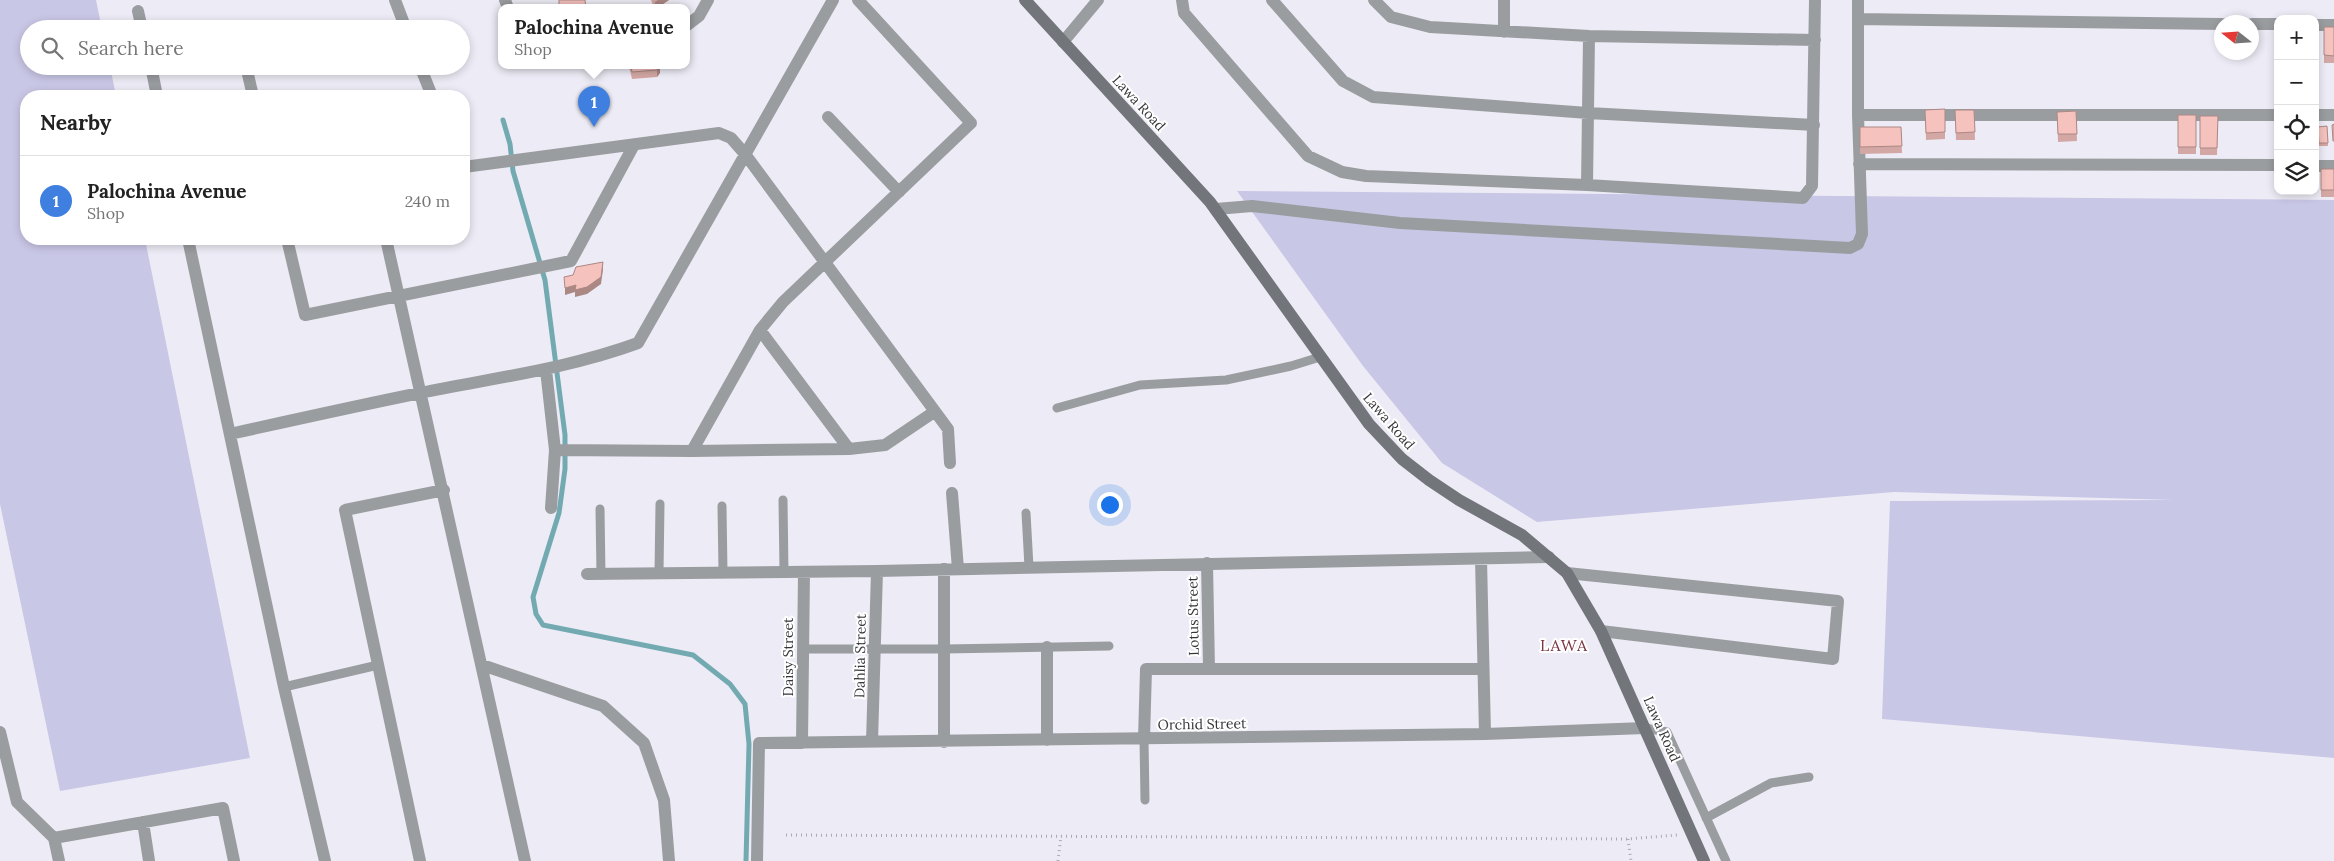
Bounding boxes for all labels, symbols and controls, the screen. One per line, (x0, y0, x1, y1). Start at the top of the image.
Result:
popup (498, 4, 690, 69)
text: Palochina Avenue (514, 15, 674, 39)
north arrow (2214, 15, 2259, 60)
map controls (2274, 15, 2319, 195)
button: + (2274, 15, 2319, 60)
search box (20, 20, 470, 75)
icon: search (38, 34, 66, 62)
text: Search here (78, 36, 184, 60)
text: Shop (514, 39, 552, 59)
button: − (2274, 60, 2319, 105)
street label: Lawa Road (1109, 71, 1169, 135)
pin: 1 (578, 86, 610, 127)
button: locate (2274, 105, 2319, 150)
text: Nearby (40, 109, 111, 136)
button: layers (2274, 150, 2319, 195)
text: Palochina Avenue (87, 179, 247, 203)
text: 1 (53, 191, 59, 211)
text: 240 m (405, 191, 450, 211)
text: Shop (87, 203, 125, 223)
street label: Lawa Road (1359, 389, 1419, 453)
your location (1097, 492, 1123, 518)
street label: Lotus Street (1183, 575, 1203, 656)
street label: Dahlia Street (850, 613, 870, 698)
street label: Daisy Street (779, 617, 797, 696)
district label: LAWA (1540, 635, 1588, 655)
street label: Lawa Road (1640, 693, 1684, 765)
street label: Orchid Street (1158, 714, 1247, 734)

